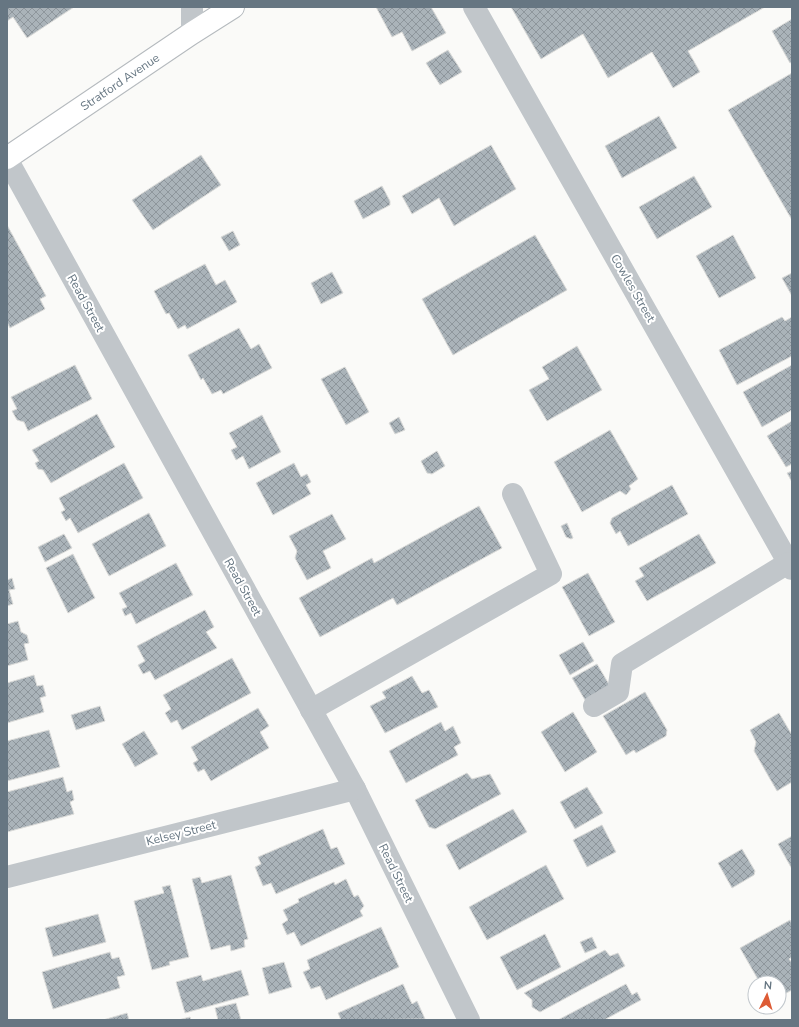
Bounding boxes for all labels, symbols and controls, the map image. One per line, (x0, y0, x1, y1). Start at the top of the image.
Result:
street label: Stratford Avenue (77, 50, 163, 114)
street label: Cowles Street (607, 251, 659, 326)
street label: Read Street (64, 271, 109, 335)
street label: Read Street (221, 555, 266, 619)
street label: Kelsey Street (144, 816, 218, 849)
street label: Read Street (375, 841, 417, 906)
north arrow (747, 975, 787, 1015)
text: N (763, 978, 773, 993)

